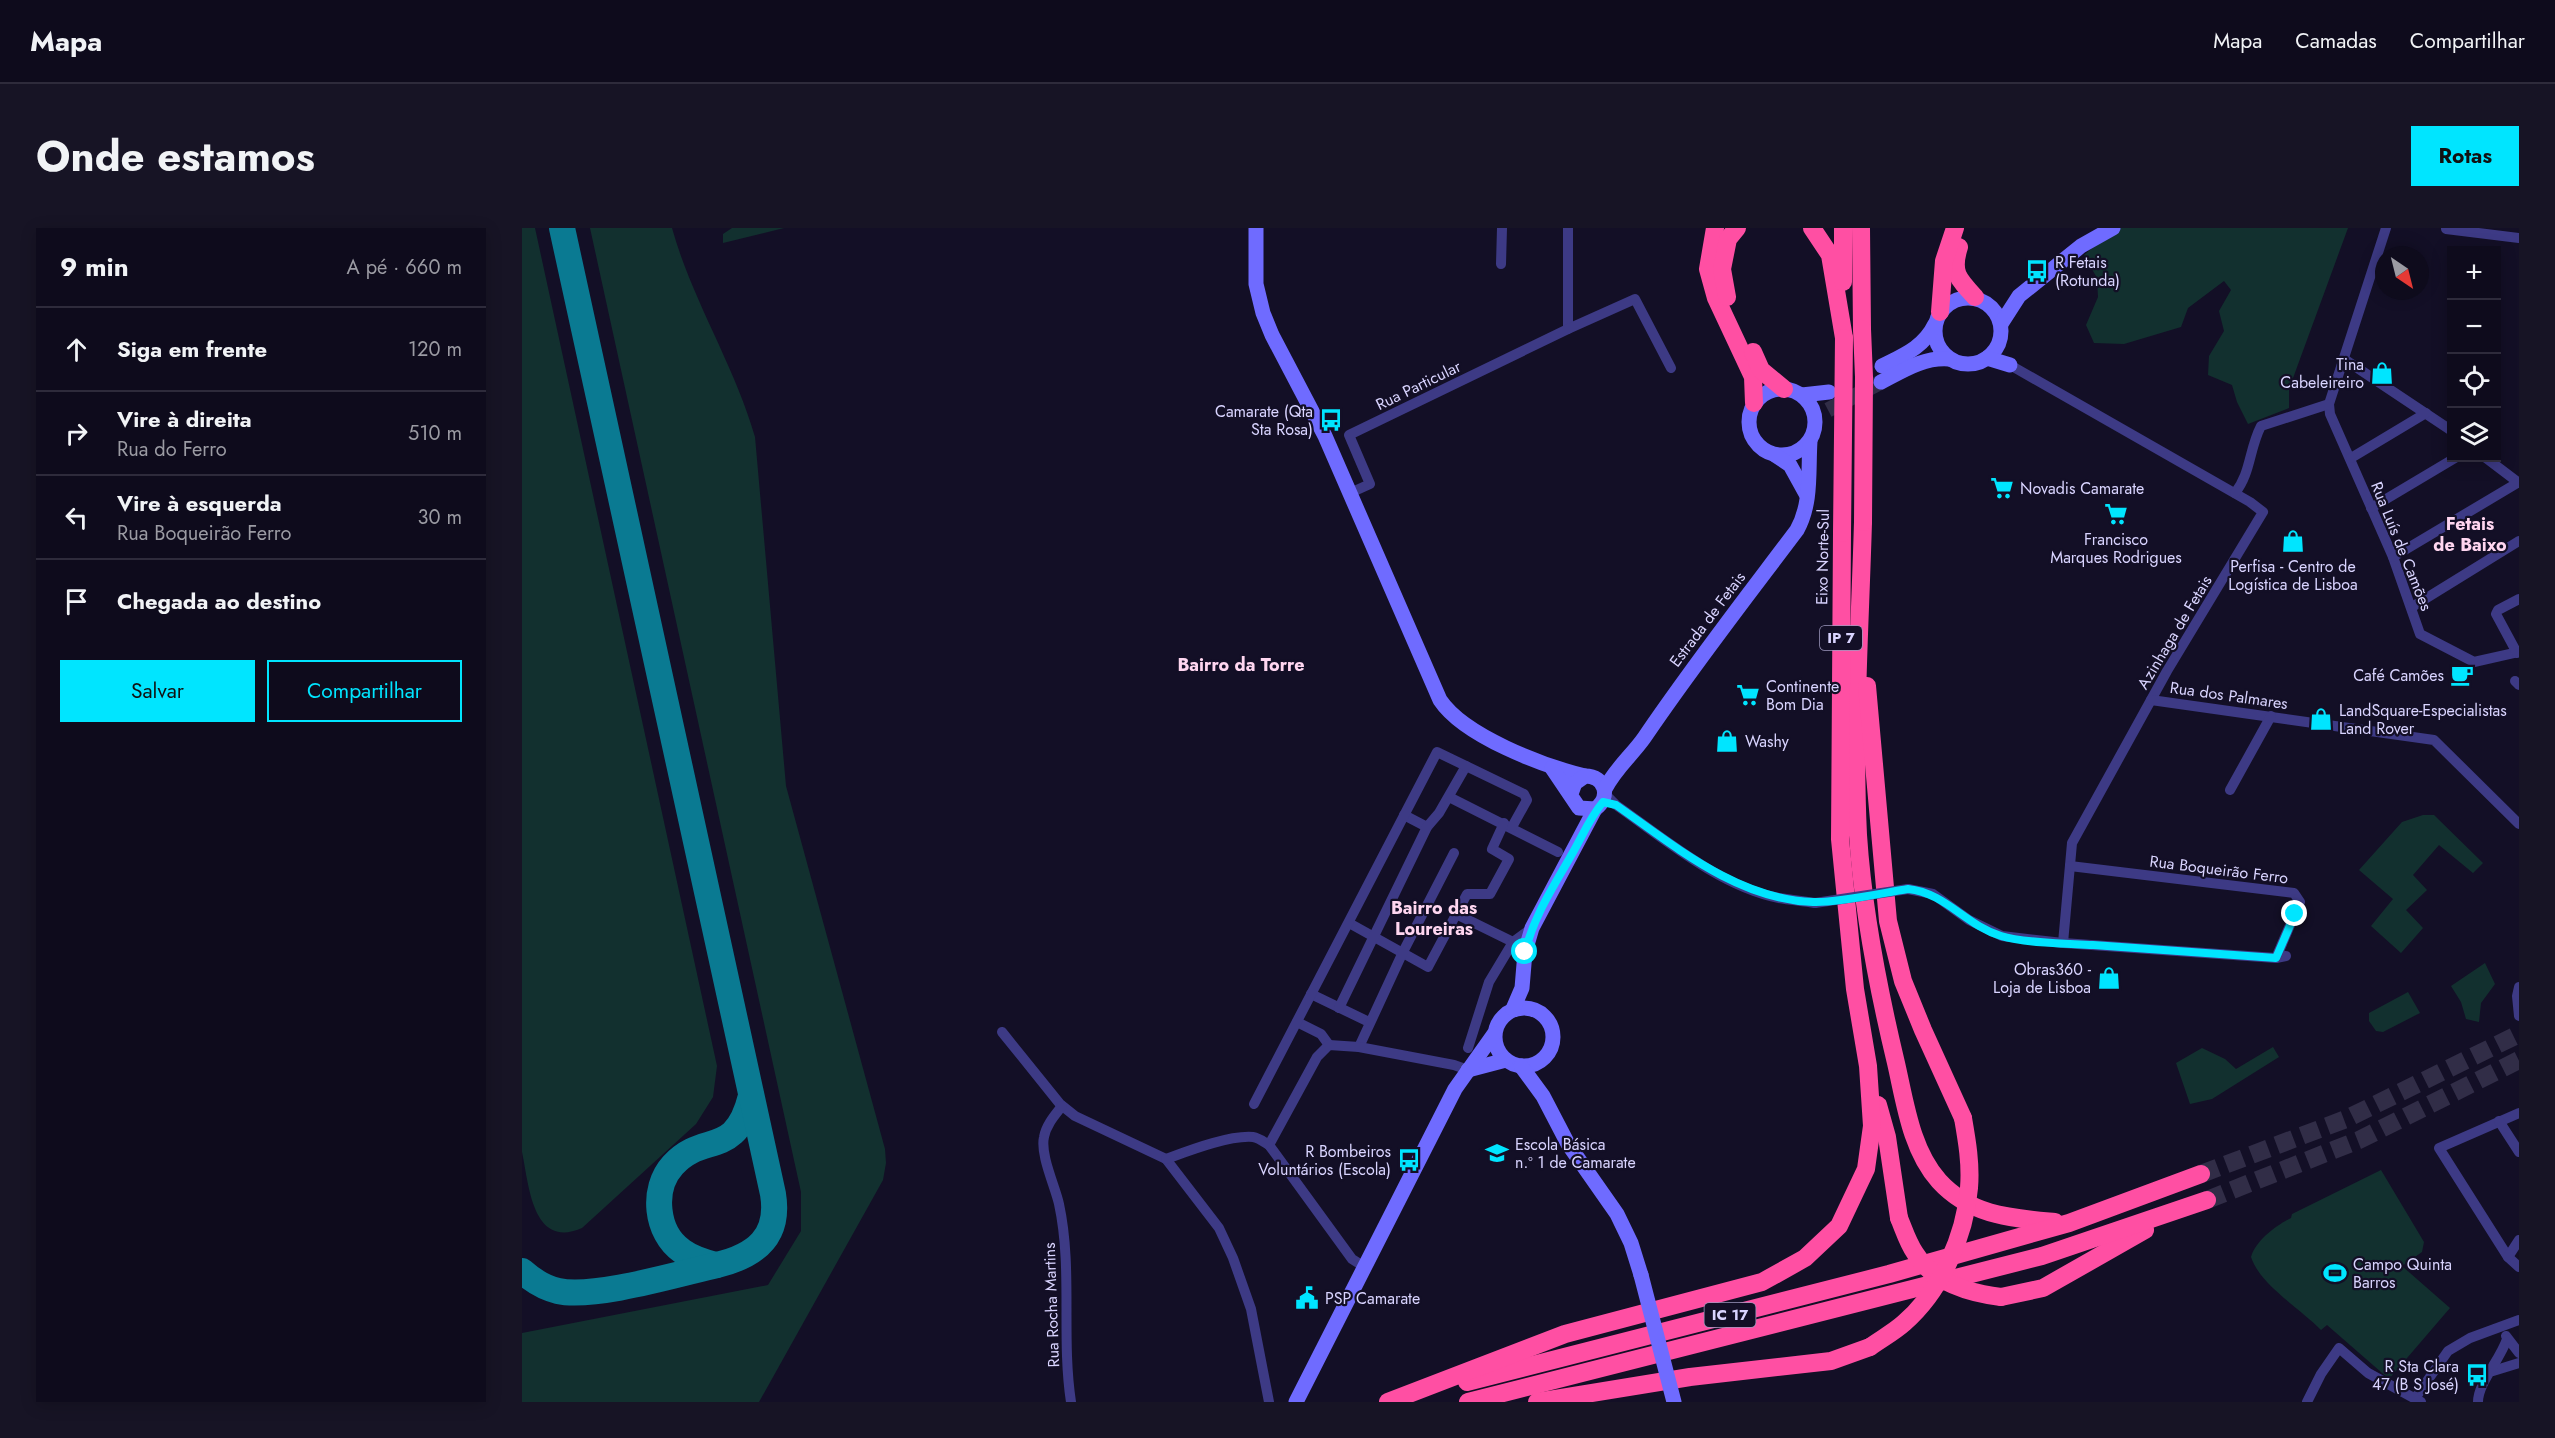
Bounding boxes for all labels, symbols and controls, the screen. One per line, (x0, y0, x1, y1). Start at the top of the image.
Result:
text: Mapa (30, 21, 102, 62)
text: Mapa (2213, 26, 2262, 56)
text: Camadas (2295, 26, 2377, 56)
text: Compartilhar (2410, 26, 2525, 56)
text: Onde estamos (36, 126, 315, 187)
button: Rotas (2411, 126, 2519, 186)
north arrow (2375, 246, 2429, 300)
map controls (2447, 246, 2501, 462)
button: + (2447, 246, 2501, 300)
text: 9 min (60, 248, 129, 286)
place label: R Fetais (Rotunda) (2055, 251, 2120, 292)
text: A pé · 660 m (346, 253, 462, 282)
bus stop icon: R Fetais (Rotunda) (2024, 258, 2050, 284)
button: − (2447, 300, 2501, 354)
icon: ahead (60, 333, 93, 366)
text: Siga em frente (117, 333, 267, 365)
text: 120 m (408, 335, 462, 364)
place label: Tina Cabeleireiro (2280, 353, 2364, 394)
button: locate (2447, 354, 2501, 408)
street label: Rua Particular (1372, 355, 1465, 416)
shop icon: Tina Cabeleireiro (2369, 360, 2395, 386)
place label: Camarate (Qta Sta Rosa) (1215, 400, 1313, 441)
text: Vire à direita (117, 403, 252, 435)
bus stop icon: Camarate (Qta Sta Rosa) (1318, 407, 1344, 433)
button: layers (2447, 408, 2501, 462)
icon: right (60, 417, 93, 450)
text: 510 m (408, 419, 462, 448)
text: Rua do Ferro (117, 435, 227, 464)
supermarket icon: Novadis Camarate (1989, 475, 2015, 501)
place label: Novadis Camarate (2020, 477, 2144, 500)
street label: Rua Luís de Camões (2365, 478, 2438, 614)
text: Vire à esquerda (117, 487, 282, 519)
icon: left (60, 501, 93, 534)
supermarket icon: Francisco Marques Rodrigues (2103, 501, 2129, 527)
text: 30 m (417, 503, 462, 532)
street label: Eixo Norte-Sul (1810, 509, 1835, 605)
district label: Fetais de Baixo (2433, 511, 2507, 558)
text: Rua Boqueirão Ferro (117, 519, 291, 548)
place label: Francisco Marques Rodrigues (2050, 528, 2182, 569)
shop icon: Perfisa - Centro de Logística de Lisboa (2280, 528, 2306, 554)
place label: Perfisa - Centro de Logística de Lisboa (2228, 555, 2358, 596)
street label: Estrada de Fetais (1664, 567, 1751, 672)
street label: Azinhaga de Fetais (2131, 571, 2218, 693)
icon: arrive (60, 585, 93, 618)
text: Chegada ao destino (117, 585, 321, 617)
road number: IP 7 (1820, 626, 1862, 650)
district label: Bairro da Torre (1177, 652, 1305, 678)
button: Salvar (60, 660, 255, 722)
button: Compartilhar (267, 660, 462, 722)
cafe icon: Café Camões (2449, 662, 2475, 688)
place label: Café Camões (2353, 664, 2444, 687)
place label: Continente Bom Dia (1766, 675, 1839, 716)
street label: Rua dos Palmares (2169, 676, 2289, 715)
supermarket icon: Continente Bom Dia (1735, 682, 1761, 708)
place label: LandSquare-Especialistas Land Rover (2339, 699, 2507, 740)
shop icon: LandSquare-Especialistas Land Rover (2308, 706, 2334, 732)
shop icon: Washy (1714, 728, 1740, 754)
place label: Washy (1745, 730, 1790, 753)
street label: Rua Boqueirão Ferro (2148, 850, 2290, 889)
district label: Bairro das Loureiras (1391, 895, 1477, 942)
route end (2281, 900, 2307, 926)
route start (1511, 938, 1537, 964)
place label: Obras360 - Loja de Lisboa (1993, 958, 2092, 999)
shop icon: Obras360 - Loja de Lisboa (2096, 965, 2122, 991)
place label: Escola Básica n.º 1 de Camarate (1515, 1133, 1636, 1174)
place label: R Bombeiros Voluntários (Escola) (1258, 1140, 1391, 1181)
school or university icon: Escola Básica n.º 1 de Camarate (1484, 1140, 1510, 1166)
bus stop icon: R Bombeiros Voluntários (Escola) (1396, 1147, 1422, 1173)
street label: Rua Rocha Martins (1038, 1242, 1065, 1368)
place label: Campo Quinta Barros (2353, 1253, 2452, 1294)
sports icon: Campo Quinta Barros (2322, 1260, 2348, 1286)
public building icon: PSP Camarate (1294, 1285, 1320, 1311)
place label: PSP Camarate (1325, 1287, 1420, 1310)
road number: IC 17 (1704, 1303, 1756, 1327)
place label: R Sta Clara 47 (B S José) (2372, 1355, 2459, 1396)
bus stop icon: R Sta Clara 47 (B S José) (2464, 1362, 2490, 1388)

